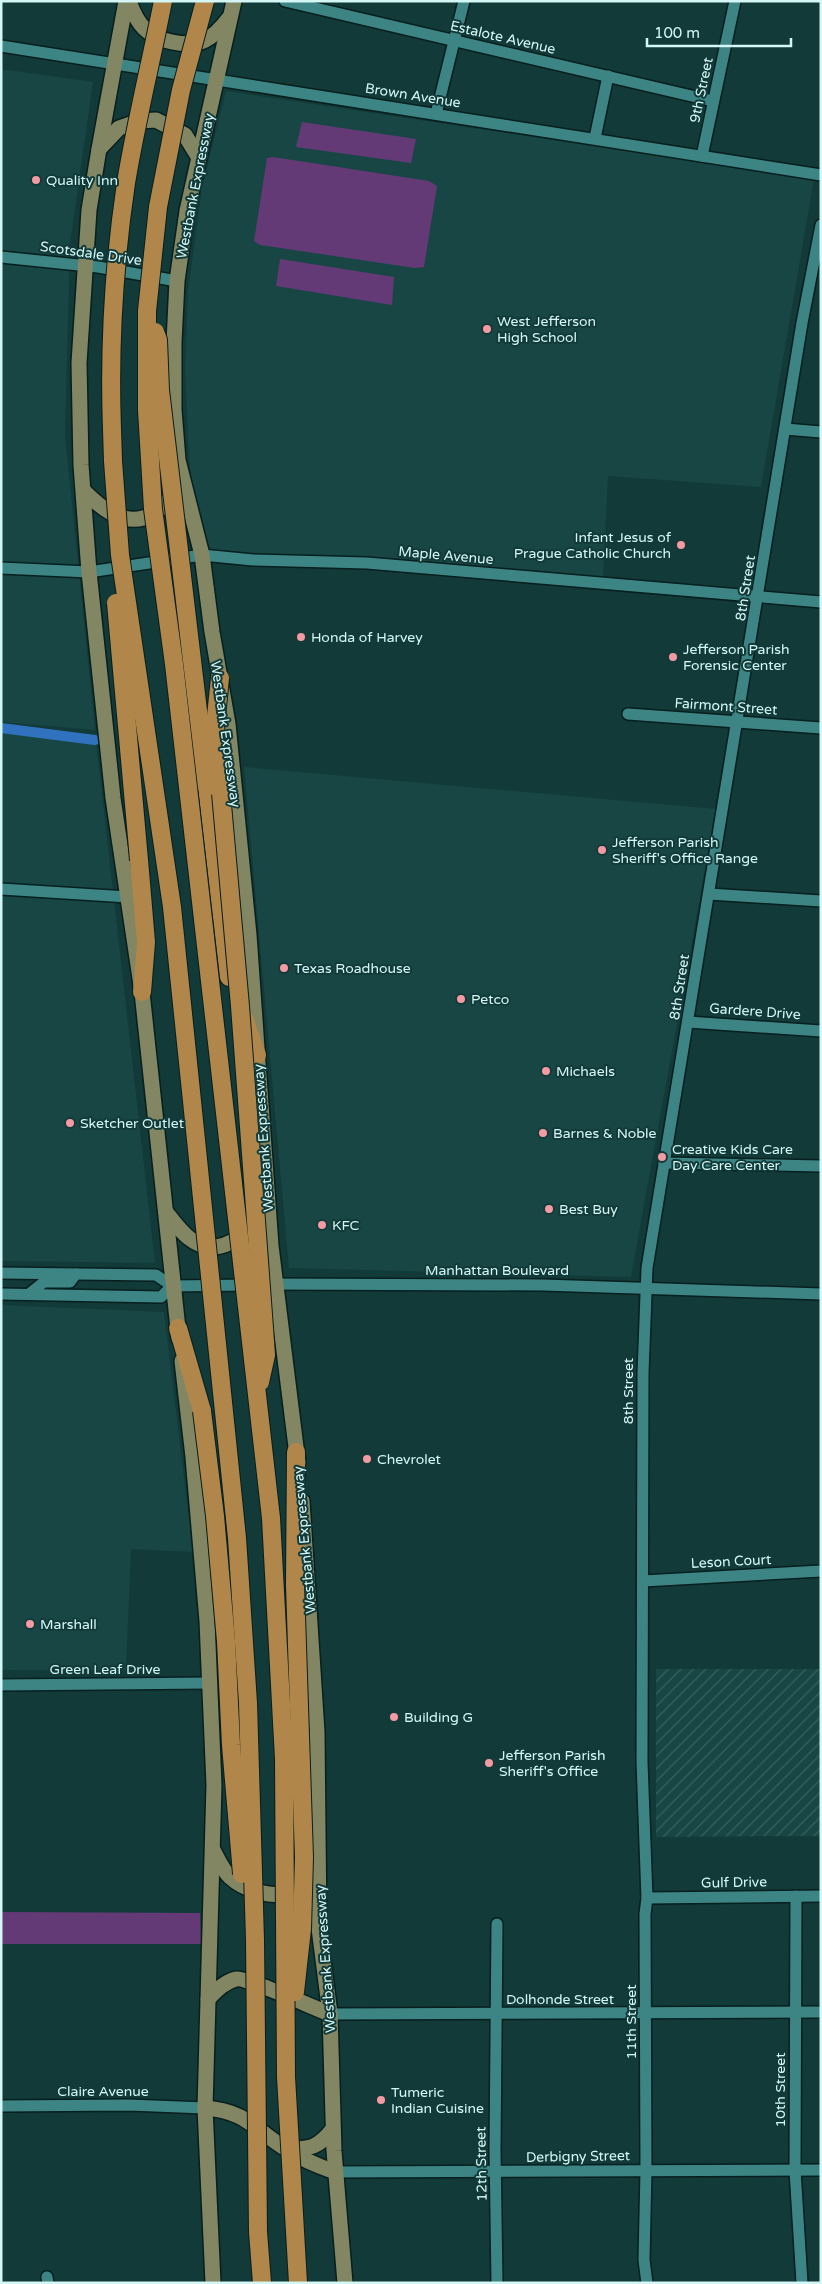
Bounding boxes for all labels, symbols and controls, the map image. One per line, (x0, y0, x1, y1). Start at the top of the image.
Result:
scale bar (647, 15, 791, 47)
street label: Estalote Avenue (449, 17, 557, 58)
text: 100 m (654, 24, 700, 42)
street label: 9th Street (686, 55, 717, 124)
street label: Brown Avenue (364, 80, 462, 111)
street label: Westbank Expressway (173, 111, 218, 260)
place label: Quality Inn (46, 172, 118, 189)
marker: Quality Inn (30, 174, 42, 186)
street label: Scotsdale Drive (39, 238, 143, 269)
place label: West Jefferson High School (497, 313, 596, 346)
marker: West Jefferson High School (481, 323, 493, 335)
place label: Infant Jesus of Prague Catholic Church (514, 529, 672, 562)
marker: Infant Jesus of Prague Catholic Church (675, 539, 687, 551)
street label: Maple Avenue (398, 543, 494, 568)
street label: 8th Street (732, 553, 759, 622)
place label: Honda of Harvey (311, 629, 423, 646)
marker: Honda of Harvey (295, 631, 307, 643)
place label: Jefferson Parish Forensic Center (683, 641, 790, 674)
marker: Jefferson Parish Forensic Center (667, 651, 679, 663)
street label: Westbank Expressway (207, 660, 244, 809)
street label: Fairmont Street (674, 694, 779, 719)
place label: Jefferson Parish Sheriff's Office Range (612, 834, 758, 867)
marker: Jefferson Parish Sheriff's Office Range (596, 844, 608, 856)
street label: 8th Street (666, 952, 693, 1021)
place label: Texas Roadhouse (294, 960, 411, 977)
marker: Texas Roadhouse (278, 962, 290, 974)
place label: Petco (471, 991, 509, 1008)
marker: Petco (455, 993, 467, 1005)
street label: Gardere Drive (709, 1000, 801, 1023)
street label: Westbank Expressway (250, 1063, 277, 1212)
place label: Michaels (556, 1063, 615, 1080)
marker: Michaels (540, 1065, 552, 1077)
place label: Sketcher Outlet (80, 1115, 185, 1132)
marker: Sketcher Outlet (64, 1117, 76, 1129)
place label: Barnes & Noble (553, 1125, 657, 1142)
marker: Barnes & Noble (537, 1127, 549, 1139)
place label: Creative Kids Care Day Care Center (672, 1141, 793, 1174)
marker: Creative Kids Care Day Care Center (656, 1151, 668, 1163)
place label: Best Buy (559, 1201, 618, 1218)
marker: Best Buy (543, 1203, 555, 1215)
place label: KFC (332, 1217, 360, 1234)
marker: KFC (316, 1219, 328, 1231)
street label: Manhattan Boulevard (425, 1262, 569, 1279)
street label: 8th Street (620, 1357, 637, 1424)
place label: Chevrolet (377, 1451, 442, 1468)
marker: Chevrolet (361, 1453, 373, 1465)
street label: Westbank Expressway (290, 1465, 319, 1614)
street label: Leson Court (690, 1551, 772, 1572)
place label: Marshall (40, 1616, 97, 1633)
marker: Marshall (24, 1618, 36, 1630)
street label: Green Leaf Drive (50, 1661, 161, 1678)
place label: Building G (404, 1709, 473, 1726)
marker: Building G (388, 1711, 400, 1723)
place label: Jefferson Parish Sheriff's Office (499, 1747, 606, 1780)
marker: Jefferson Parish Sheriff's Office (483, 1757, 495, 1769)
street label: Gulf Drive (701, 1873, 767, 1892)
street label: Westbank Expressway (312, 1884, 339, 2033)
street label: 11th Street (623, 1984, 640, 2060)
street label: Dolhonde Street (506, 1991, 615, 2008)
street label: 10th Street (772, 2052, 789, 2128)
street label: Claire Avenue (57, 2083, 149, 2100)
place label: Tumeric Indian Cuisine (391, 2084, 484, 2117)
marker: Tumeric Indian Cuisine (375, 2094, 387, 2106)
street label: 12th Street (472, 2126, 491, 2202)
street label: Derbigny Street (526, 2147, 631, 2166)

